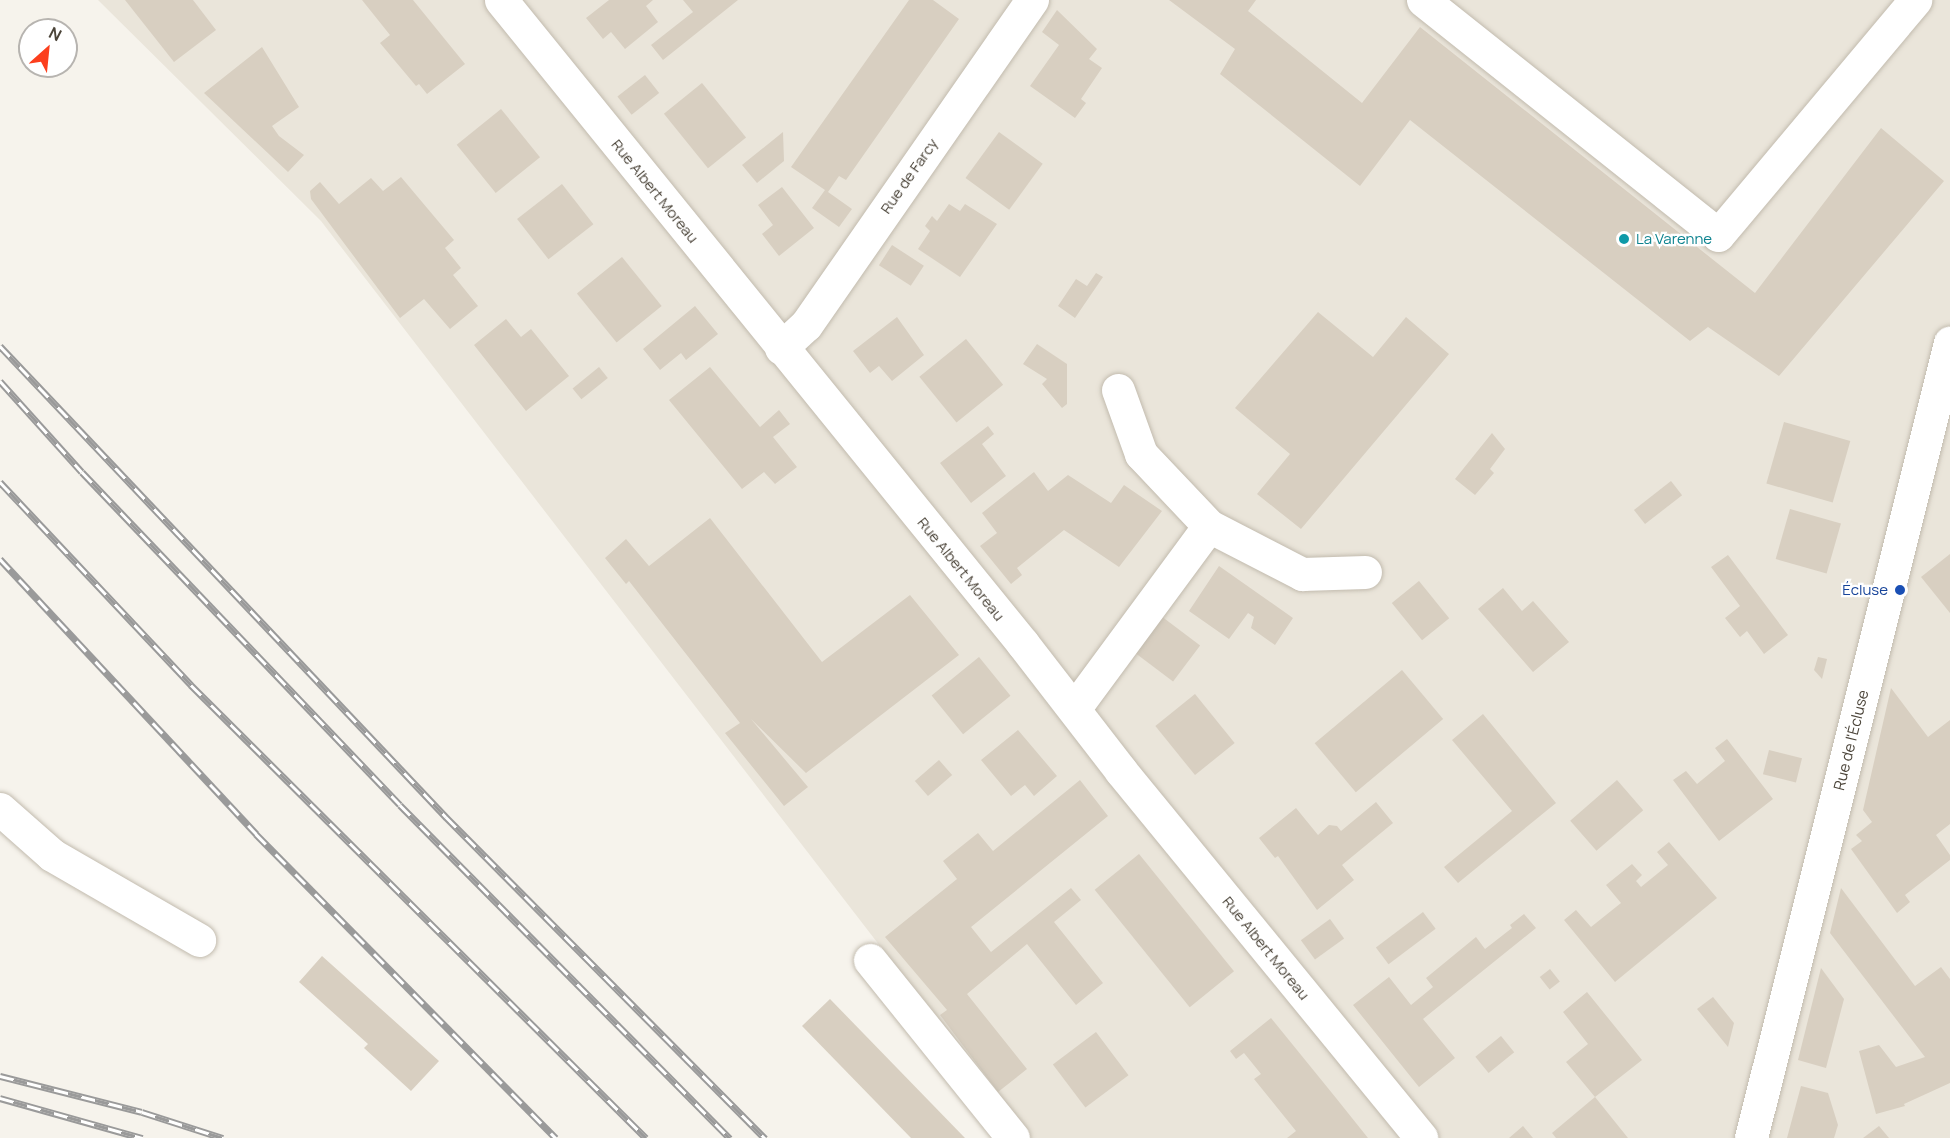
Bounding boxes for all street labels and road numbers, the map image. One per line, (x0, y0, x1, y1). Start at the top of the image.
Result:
street label: Rue de Farcy (877, 135, 941, 217)
street label: Rue Albert Moreau (608, 136, 702, 246)
street label: Rue Albert Moreau (914, 514, 1008, 624)
street label: Rue de l'Écluse (1830, 688, 1872, 792)
street label: Rue Albert Moreau (1219, 893, 1313, 1003)

